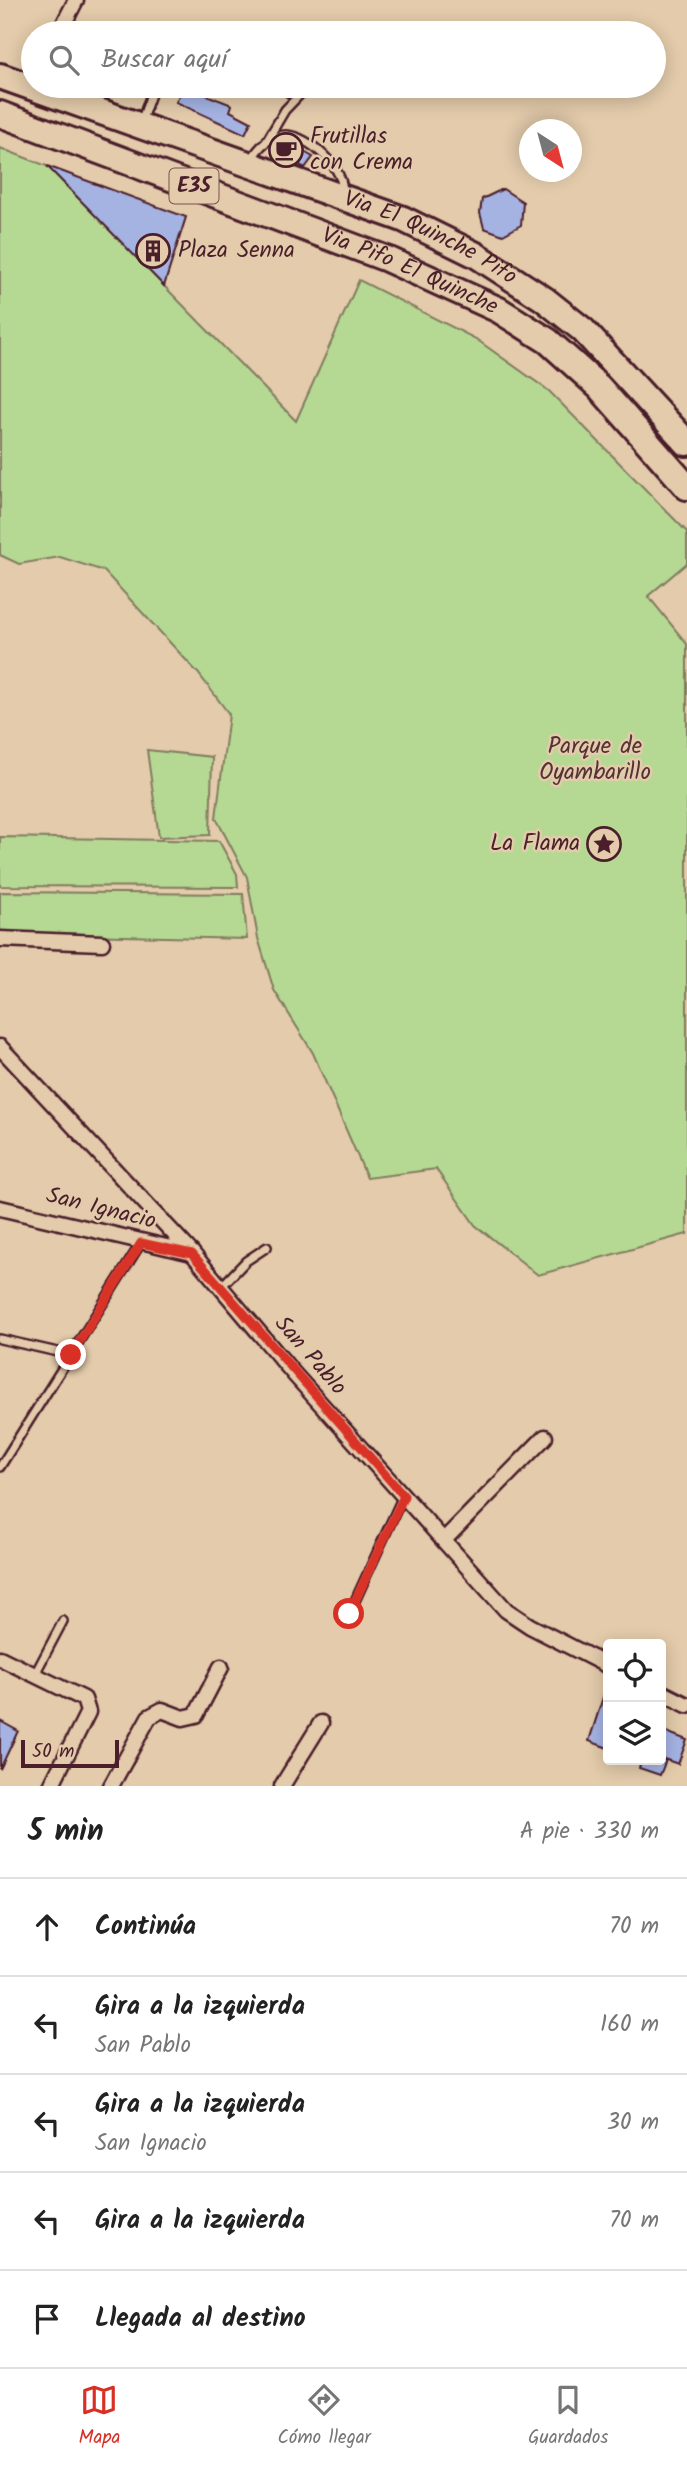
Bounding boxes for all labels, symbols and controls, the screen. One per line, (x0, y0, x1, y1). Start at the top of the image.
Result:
search box (21, 21, 666, 98)
text: Buscar aquí (101, 39, 227, 81)
icon: search (45, 41, 83, 79)
place label: Frutillas con Crema (310, 119, 413, 181)
north arrow (519, 119, 582, 182)
cafe icon: Frutillas con Crema (267, 131, 305, 169)
road number: E35 (170, 168, 218, 204)
street label: Via El Quinche Pifo (338, 181, 524, 295)
street label: Via Pifo El Quinche (316, 218, 504, 325)
building icon: Plaza Senna (134, 232, 172, 270)
place label: Plaza Senna (178, 233, 295, 269)
park label: Parque de Oyambarillo (539, 729, 651, 791)
place icon: La Flama (585, 825, 623, 863)
place label: La Flama (490, 826, 580, 862)
street label: San Ignacio (42, 1178, 160, 1240)
street label: San Pablo (265, 1308, 355, 1404)
route end (55, 1339, 86, 1370)
route start (333, 1598, 364, 1629)
map controls (603, 1639, 666, 1765)
button: locate (603, 1639, 666, 1702)
button: layers (603, 1702, 666, 1765)
scale bar (21, 1737, 119, 1769)
text: 50 m (32, 1737, 74, 1767)
text: 5 min (28, 1808, 104, 1856)
text: A pie · 330 m (520, 1814, 659, 1850)
text: Continúa (95, 1906, 196, 1948)
icon: ahead (28, 1908, 66, 1946)
text: 70 m (609, 1909, 659, 1945)
text: Gira a la izquierda (95, 1986, 305, 2028)
icon: left (28, 2006, 66, 2044)
text: 160 m (600, 2007, 659, 2043)
text: San Pablo (95, 2028, 191, 2064)
text: Gira a la izquierda (95, 2084, 305, 2126)
icon: left (28, 2104, 66, 2142)
text: 30 m (607, 2105, 659, 2141)
text: San Ignacio (95, 2126, 207, 2162)
text: Gira a la izquierda (95, 2200, 305, 2242)
icon: left (28, 2202, 66, 2240)
text: 70 m (609, 2203, 659, 2239)
text: Llegada al destino (95, 2298, 306, 2340)
icon: arrive (28, 2300, 66, 2338)
tab: Mapa (79, 2381, 120, 2453)
tab: Cómo llegar (277, 2381, 371, 2453)
tab: Guardados (528, 2381, 608, 2453)

